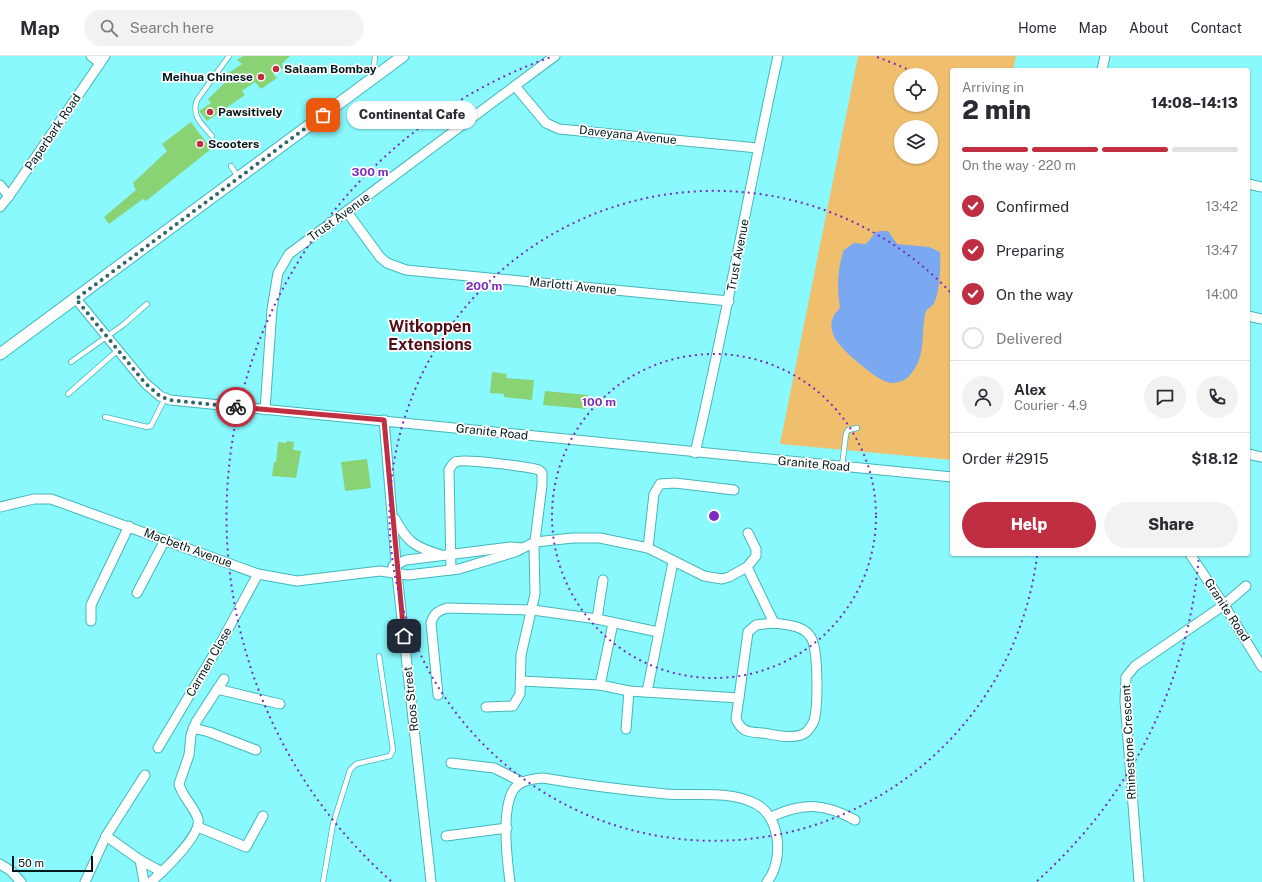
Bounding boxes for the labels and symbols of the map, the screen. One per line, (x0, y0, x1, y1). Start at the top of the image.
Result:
place label: Salaam Bombay (284, 62, 377, 76)
marker: Salaam Bombay (271, 64, 281, 74)
place label: Meihua Chinese (162, 70, 253, 84)
marker: Meihua Chinese (256, 72, 266, 82)
street label: Paperbark Road (22, 91, 84, 173)
pin (306, 98, 340, 132)
callout: Continental Cafe (347, 101, 477, 129)
place label: Pawsitively (218, 105, 283, 119)
marker: Pawsitively (205, 107, 215, 117)
street label: Daveyana Avenue (579, 123, 678, 147)
place label: Scooters (208, 137, 259, 151)
marker: Scooters (195, 139, 205, 149)
text: 300 m (352, 165, 389, 179)
street label: Trust Avenue (305, 190, 373, 244)
street label: Trust Avenue (724, 218, 752, 292)
street label: Marlotti Avenue (529, 274, 617, 298)
text: 200 m (466, 279, 502, 293)
district label: Witkoppen Extensions (388, 317, 472, 354)
courier (216, 387, 256, 427)
text: 100 m (582, 395, 616, 409)
street label: Granite Road (455, 421, 529, 443)
street label: Granite Road (777, 454, 851, 474)
centre of rings (707, 509, 721, 523)
street label: Macbeth Avenue (142, 526, 234, 571)
street label: Granite Road (1201, 576, 1253, 644)
pin (387, 619, 421, 653)
street label: Carmen Close (184, 625, 235, 699)
street label: Roos Street (401, 665, 421, 732)
street label: Rhinestone Crescent (1119, 683, 1139, 800)
scale bar (12, 854, 93, 873)

